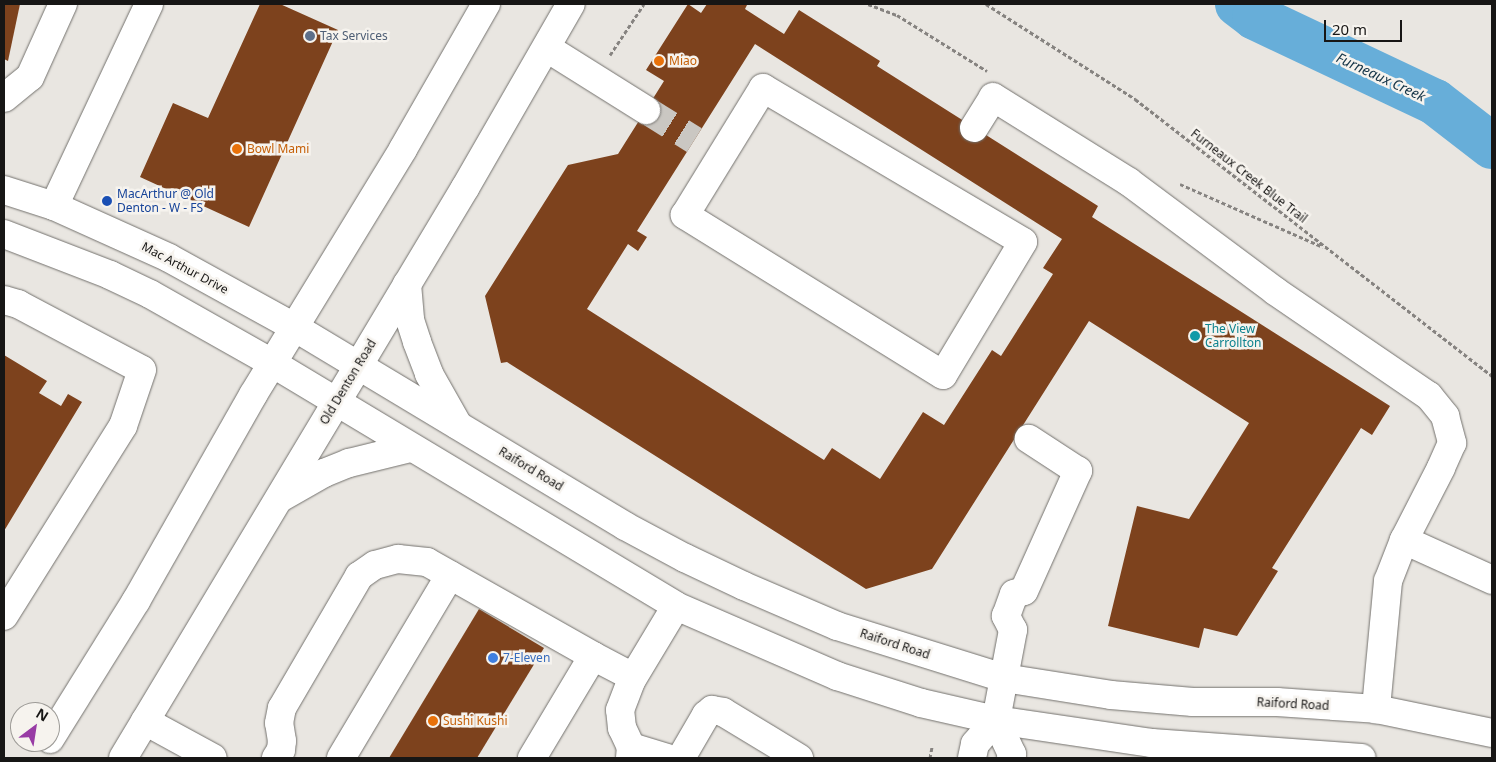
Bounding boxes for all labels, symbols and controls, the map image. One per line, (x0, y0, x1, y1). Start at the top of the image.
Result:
scale bar (1326, 10, 1404, 42)
text: 20 m (1332, 19, 1367, 39)
place label: Tax Services (320, 29, 388, 43)
marker: Tax Services (304, 30, 316, 42)
water label: Furneaux Creek (1334, 49, 1428, 105)
place label: Miao (669, 54, 697, 68)
marker: Miao (653, 55, 665, 67)
street label: Furneaux Creek Blue Trail (1188, 126, 1310, 226)
place label: Bowl Mami (247, 142, 309, 156)
marker: Bowl Mami (231, 143, 243, 155)
place label: MacArthur @ Old Denton - W - FS (117, 187, 214, 215)
marker: MacArthur @ Old Denton - W - FS (101, 195, 113, 207)
street label: Mac Arthur Drive (139, 239, 231, 297)
place label: The View Carrollton (1205, 322, 1261, 350)
marker: The View Carrollton (1189, 330, 1201, 342)
street label: Old Denton Road (317, 337, 379, 427)
street label: Raiford Road (496, 444, 566, 494)
street label: Raiford Road (858, 626, 932, 662)
place label: 7-Eleven (503, 651, 550, 665)
marker: 7-Eleven (487, 652, 499, 664)
street label: Raiford Road (1256, 695, 1330, 713)
north arrow (10, 702, 60, 752)
text: N (33, 703, 52, 726)
place label: Sushi Kushi (443, 714, 507, 728)
marker: Sushi Kushi (427, 715, 439, 727)

